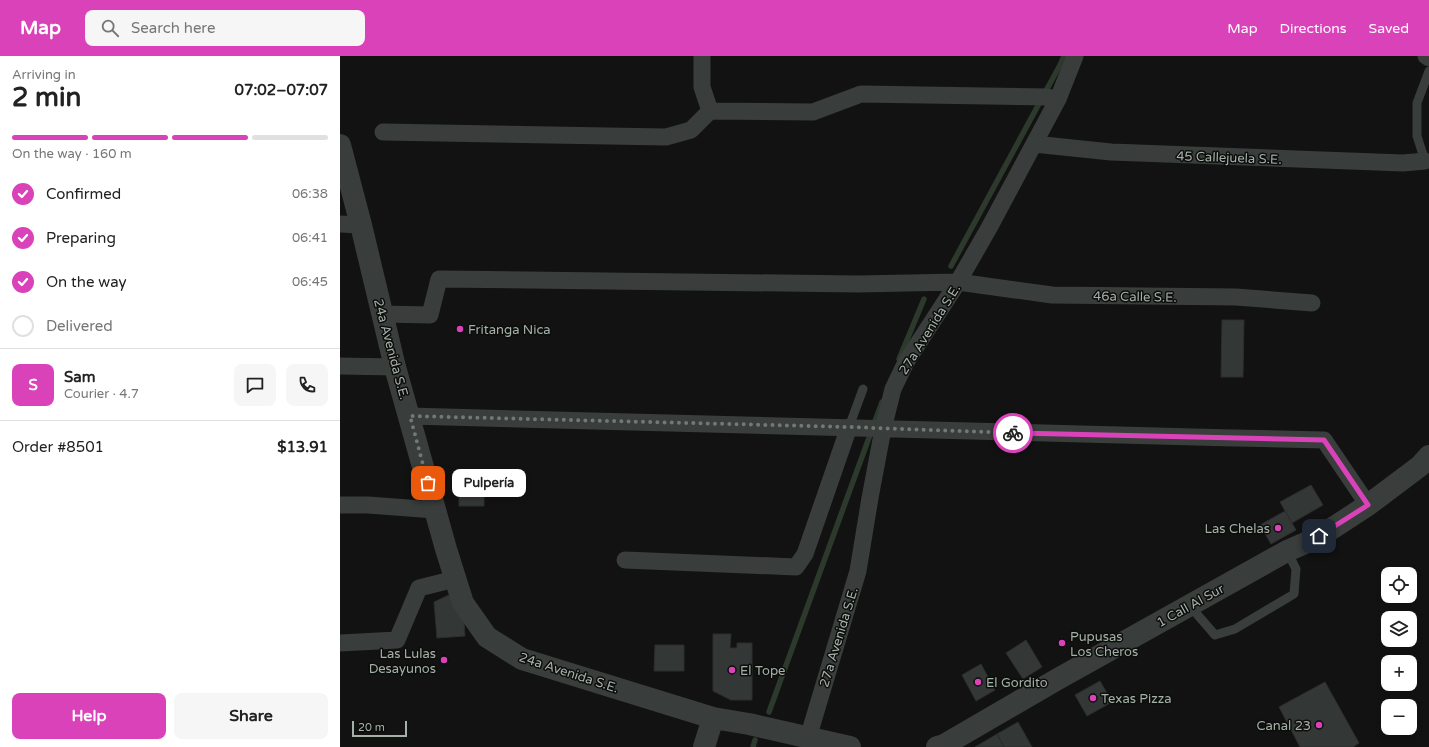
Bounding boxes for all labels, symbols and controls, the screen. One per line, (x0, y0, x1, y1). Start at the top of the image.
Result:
search box (85, 10, 365, 46)
text: Map (20, 17, 61, 39)
icon: search (99, 17, 121, 39)
text: Search here (131, 19, 215, 37)
text: Map (1227, 20, 1258, 37)
text: Directions (1280, 20, 1347, 37)
text: Saved (1369, 20, 1409, 37)
text: Arriving in (12, 67, 76, 83)
text: 07:02–07:07 (235, 81, 328, 99)
text: 2 min (12, 82, 81, 113)
text: On the way · 160 m (12, 146, 132, 162)
street label: 45 Callejuela S.E. (1176, 148, 1282, 168)
icon: check (12, 183, 34, 205)
text: Confirmed (46, 185, 121, 203)
text: 06:38 (292, 186, 328, 202)
icon: check (12, 227, 34, 249)
text: Preparing (46, 229, 116, 247)
text: 06:41 (292, 230, 328, 246)
icon: check (12, 271, 34, 293)
text: On the way (46, 273, 126, 291)
text: 06:45 (292, 274, 328, 290)
street label: 27a Avenida S.E. (896, 281, 964, 378)
street label: 46a Calle S.E. (1093, 288, 1177, 306)
street label: 24a Avenida S.E. (370, 297, 412, 401)
text: Delivered (46, 317, 113, 335)
place label: Fritanga Nica (468, 322, 551, 338)
marker: Fritanga Nica (455, 324, 465, 334)
button: chat (234, 364, 276, 406)
button: phone (286, 364, 328, 406)
text: Sam (64, 368, 95, 386)
text: S (28, 376, 38, 394)
text: Courier · 4.7 (64, 386, 139, 402)
courier (993, 413, 1033, 453)
icon: bike (1002, 422, 1024, 444)
text: Order #8501 (12, 438, 104, 456)
text: $13.91 (277, 438, 328, 456)
pin (411, 466, 445, 500)
callout: Pulpería (452, 469, 526, 497)
icon: bag (417, 472, 439, 494)
text: Pulpería (464, 475, 514, 491)
pin (1302, 519, 1336, 553)
place label: Las Chelas (1204, 521, 1270, 537)
marker: Las Chelas (1273, 523, 1283, 533)
icon: home (1308, 525, 1330, 547)
map controls (1381, 567, 1417, 735)
button: locate (1381, 567, 1417, 603)
street label: 1 Call Al Sur (1154, 581, 1227, 631)
street label: 27a Avenida S.E. (816, 585, 862, 689)
button: layers (1381, 611, 1417, 647)
place label: Pupusas Los Cheros (1070, 629, 1138, 660)
marker: Pupusas Los Cheros (1057, 638, 1067, 648)
place label: Las Lulas Desayunos (369, 646, 436, 677)
street label: 24a Avenida S.E. (517, 649, 620, 697)
marker: Las Lulas Desayunos (439, 655, 449, 665)
button: + (1381, 655, 1417, 691)
place label: El Tope (740, 663, 785, 679)
marker: El Tope (727, 665, 737, 675)
place label: El Gordito (986, 675, 1048, 691)
marker: El Gordito (973, 677, 983, 687)
place label: Texas Pizza (1101, 691, 1171, 707)
button: Help (12, 693, 166, 739)
button: Share (174, 693, 328, 739)
marker: Texas Pizza (1088, 693, 1098, 703)
button: − (1381, 699, 1417, 735)
place label: Canal 23 (1256, 718, 1311, 734)
scale bar (352, 719, 407, 738)
marker: Canal 23 (1314, 720, 1324, 730)
text: 20 m (358, 721, 385, 734)

